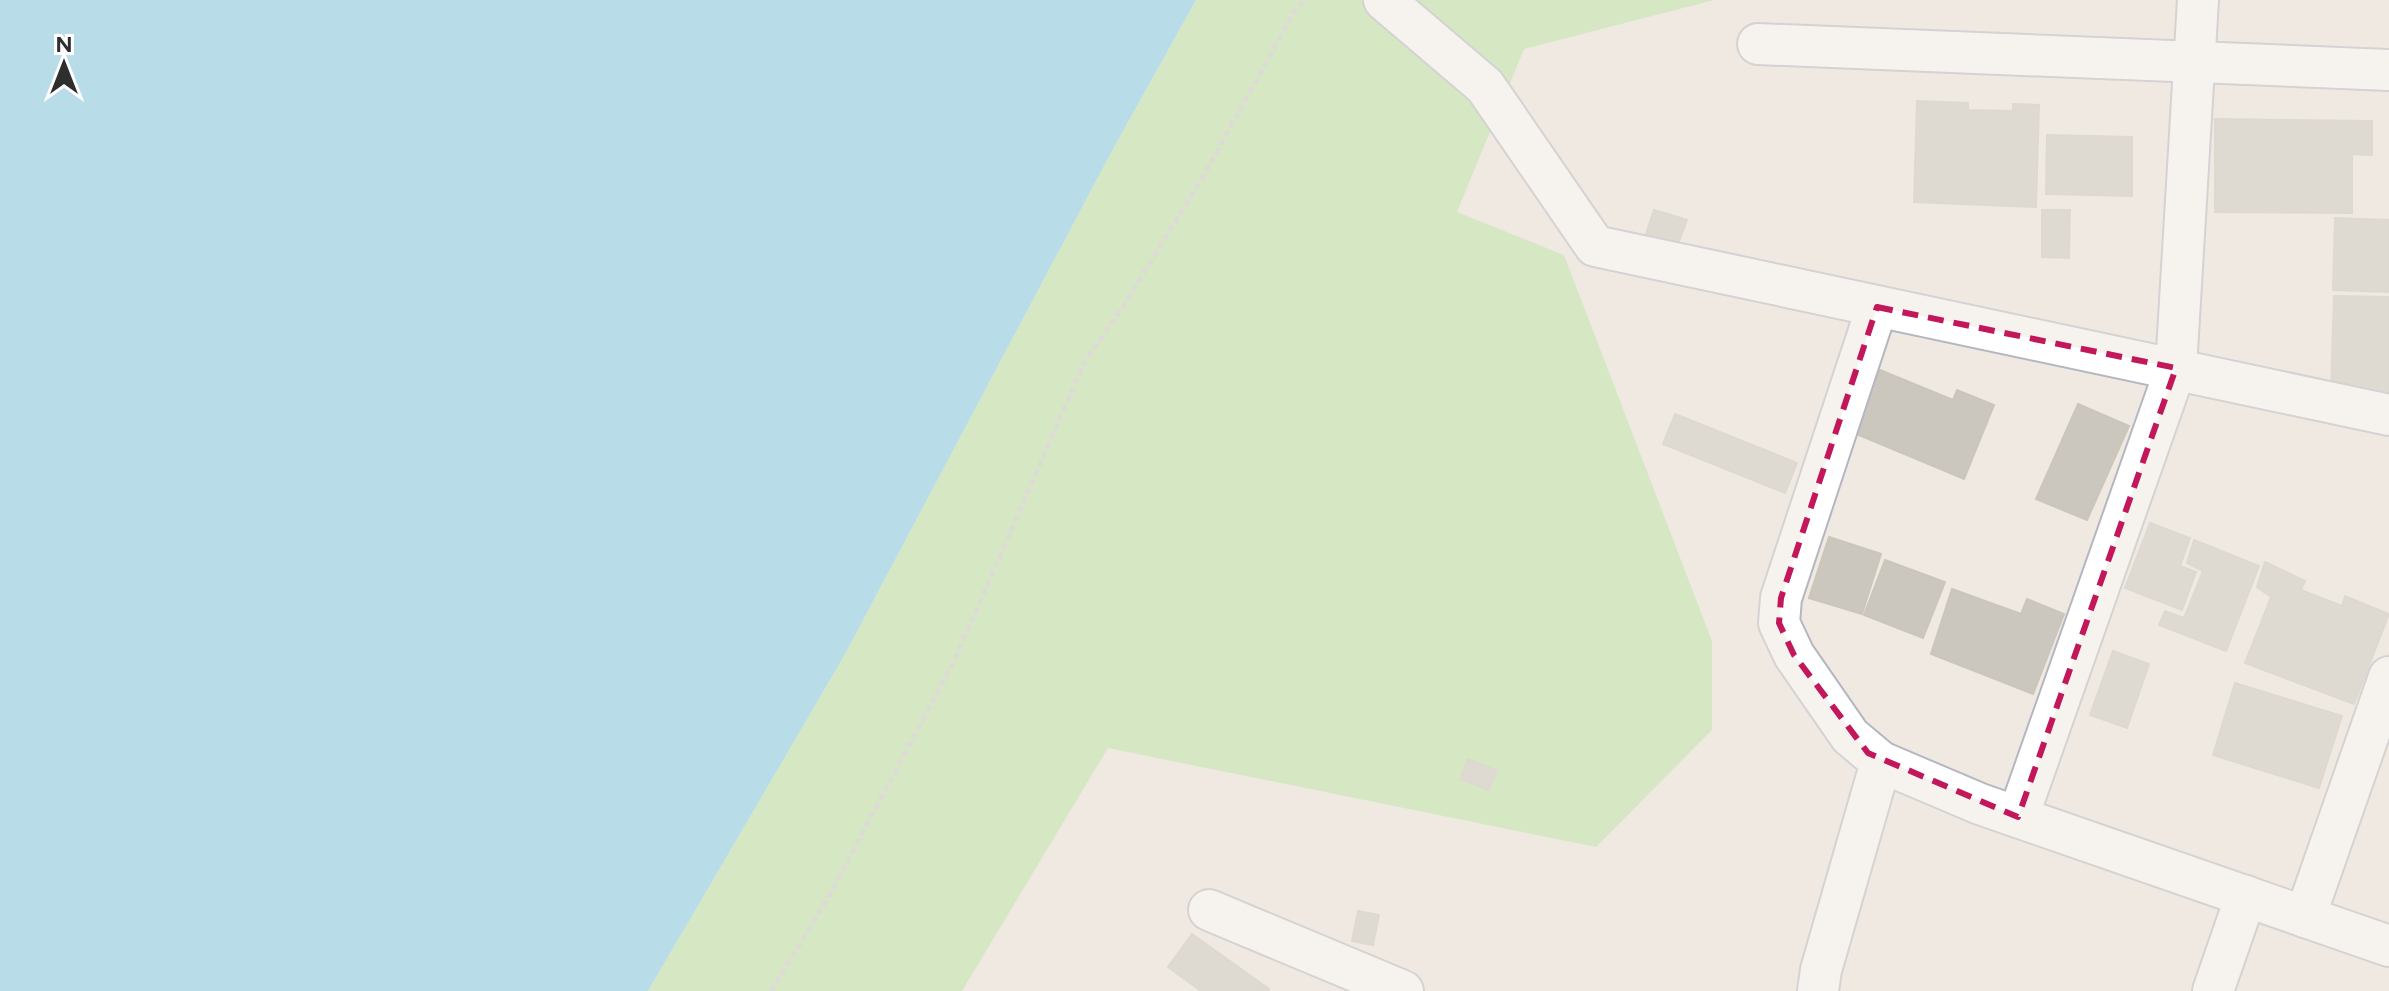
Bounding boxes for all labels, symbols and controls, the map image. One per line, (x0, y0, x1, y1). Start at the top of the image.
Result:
north arrow (24, 24, 104, 104)
text: N (55, 31, 73, 58)

